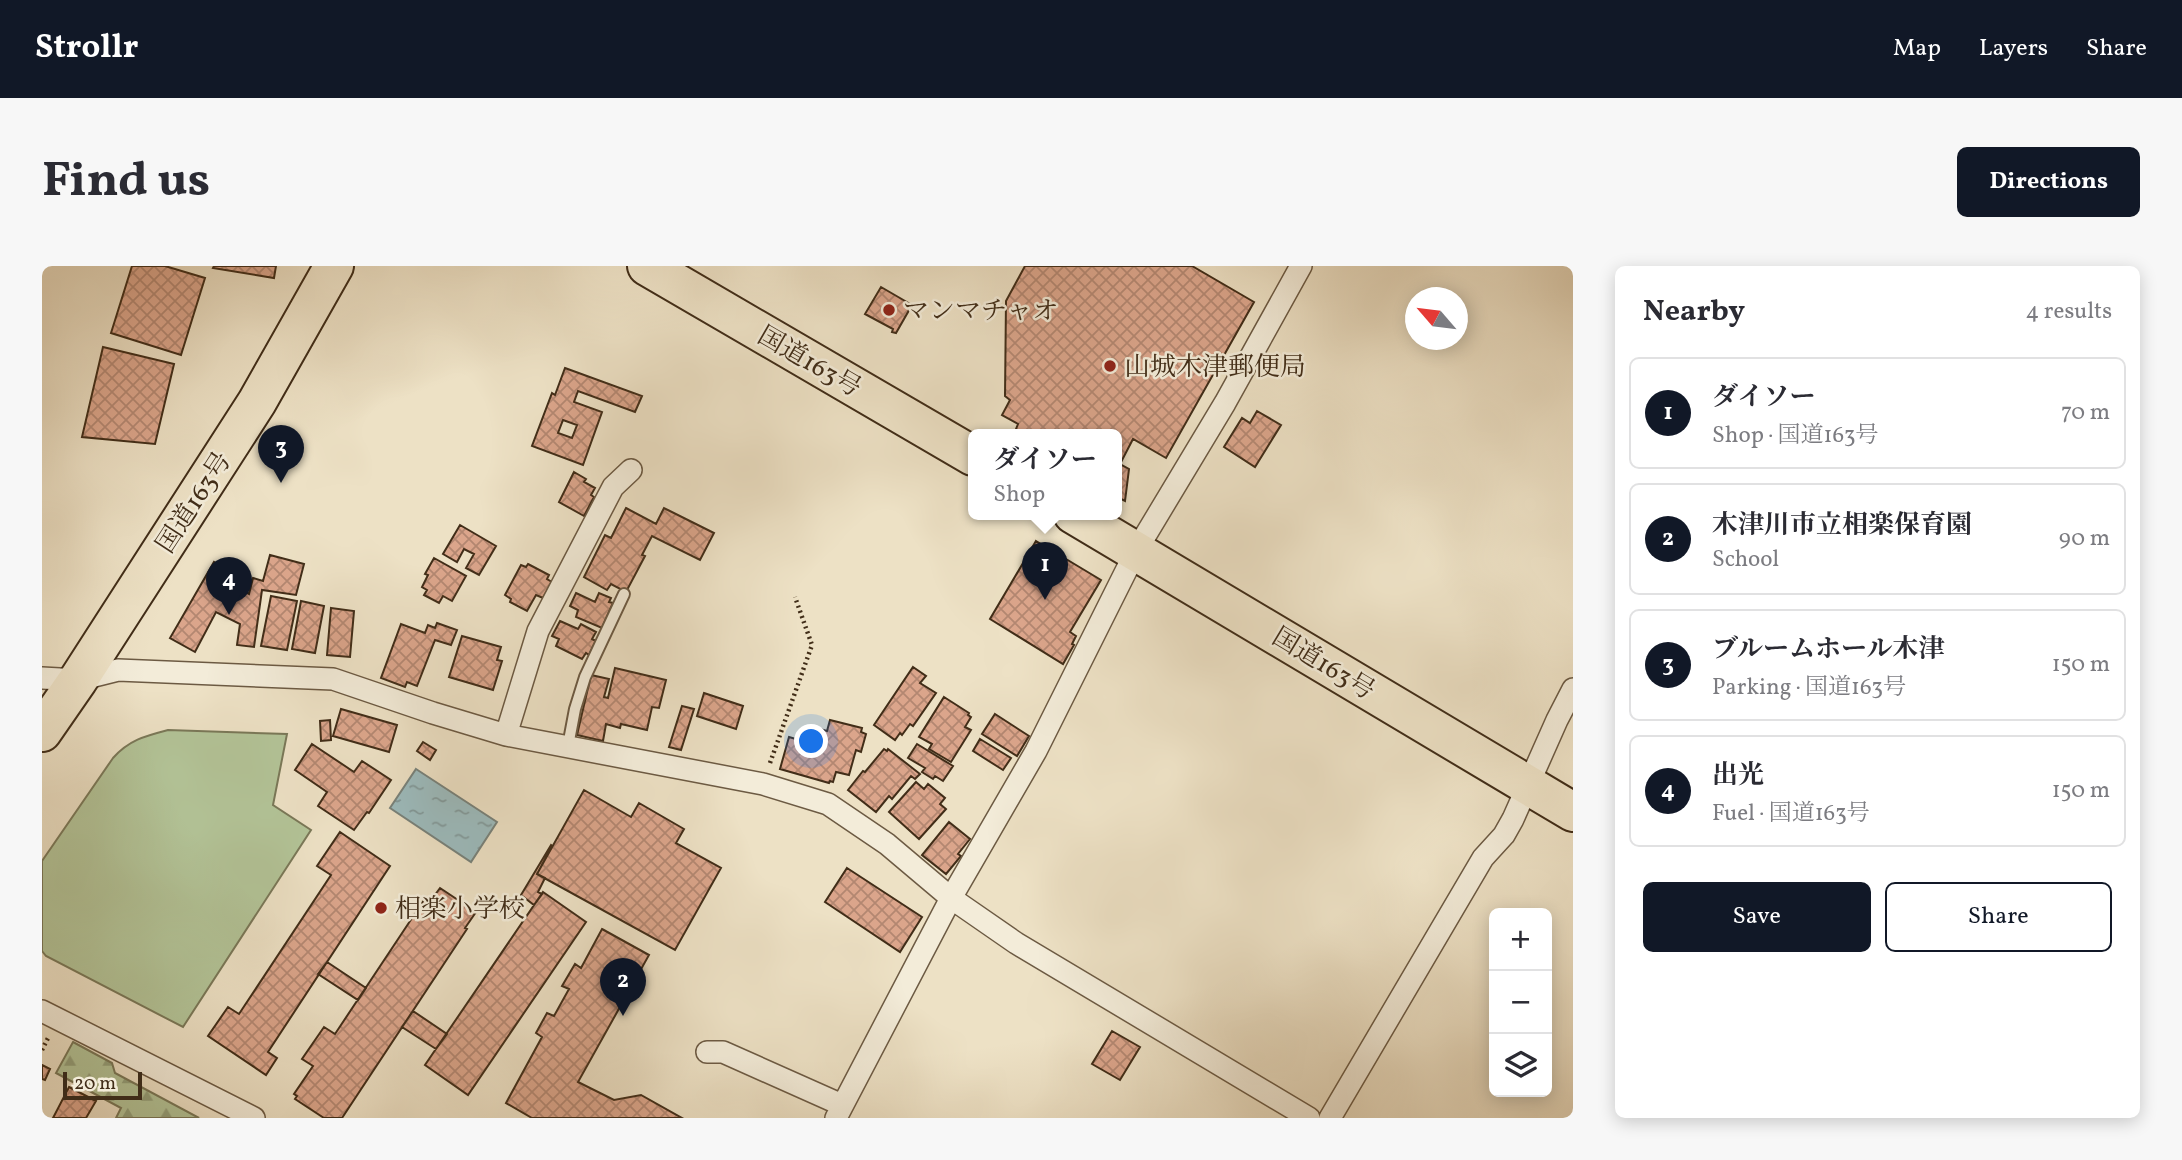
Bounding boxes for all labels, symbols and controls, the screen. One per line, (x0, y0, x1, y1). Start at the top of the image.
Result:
text: Strollr (35, 26, 138, 72)
text: Map (1893, 32, 1941, 66)
text: Layers (1979, 32, 2048, 66)
text: Share (2086, 32, 2147, 66)
button: Directions (1957, 147, 2140, 217)
text: Find us (42, 148, 210, 217)
north arrow (1405, 287, 1468, 350)
text: Nearby (1643, 291, 1745, 333)
place label: マンマチャオ (903, 294, 1058, 330)
text: 4 results (2026, 296, 2112, 328)
marker: マンマチャオ (881, 302, 897, 318)
street label: 国道163号 (751, 319, 867, 407)
place label: 山城木津郵便局 (1124, 350, 1306, 386)
marker: 山城木津郵便局 (1102, 358, 1118, 374)
text: ダイソー (1712, 380, 1815, 416)
text: 1 (1663, 397, 1673, 429)
text: 70 m (2061, 397, 2110, 429)
text: Shop · 国道163号 (1712, 420, 1879, 452)
pin: 3 (258, 425, 304, 483)
popup (968, 429, 1122, 520)
text: ダイソー (993, 443, 1097, 479)
street label: 国道163号 (148, 445, 241, 561)
text: Shop (993, 479, 1045, 511)
text: 木津川市立相楽保育園 (1712, 508, 1972, 544)
text: 2 (1662, 523, 1674, 555)
text: 90 m (2059, 523, 2110, 555)
pin: 1 (1022, 542, 1068, 600)
text: School (1712, 544, 1779, 576)
pin: 4 (206, 557, 252, 615)
street label: 国道163号 (1265, 620, 1381, 710)
text: ブルームホール木津 (1712, 632, 1944, 668)
text: 3 (1662, 649, 1674, 681)
text: 150 m (2052, 649, 2110, 681)
text: Parking · 国道163号 (1712, 672, 1906, 704)
your location (794, 724, 828, 758)
text: 出光 (1712, 758, 1764, 794)
text: 4 (1661, 775, 1675, 807)
text: 150 m (2052, 775, 2110, 807)
text: Fuel · 国道163号 (1712, 798, 1870, 830)
button: Save (1643, 882, 1871, 952)
button: Share (1885, 882, 2112, 952)
place label: 相楽小学校 (395, 892, 525, 928)
marker: 相楽小学校 (373, 900, 389, 916)
map controls (1489, 908, 1552, 1097)
button: + (1489, 908, 1552, 971)
pin: 2 (600, 958, 646, 1016)
button: − (1489, 971, 1552, 1034)
button: layers (1489, 1034, 1552, 1097)
scale bar (63, 1069, 142, 1101)
text: 20 m (74, 1071, 116, 1097)

